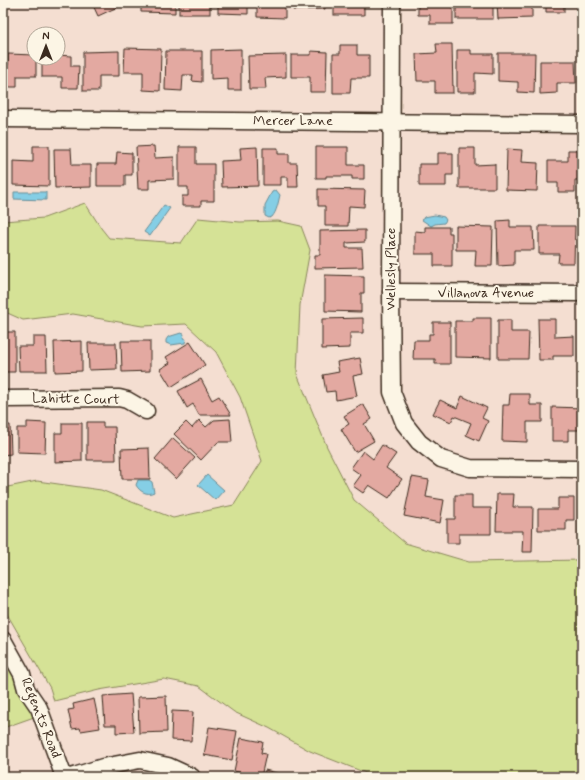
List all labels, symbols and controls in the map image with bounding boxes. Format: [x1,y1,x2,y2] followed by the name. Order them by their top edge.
[26,26,66,66] north arrow
[42,30,50,44] text: N
[253,112,333,130] street label: Mercer Lane
[382,228,400,310] street label: Wellesly Place
[438,284,534,302] street label: Villanova Avenue
[32,389,120,409] street label: Lahitte Court
[15,675,65,762] street label: Regents Road

